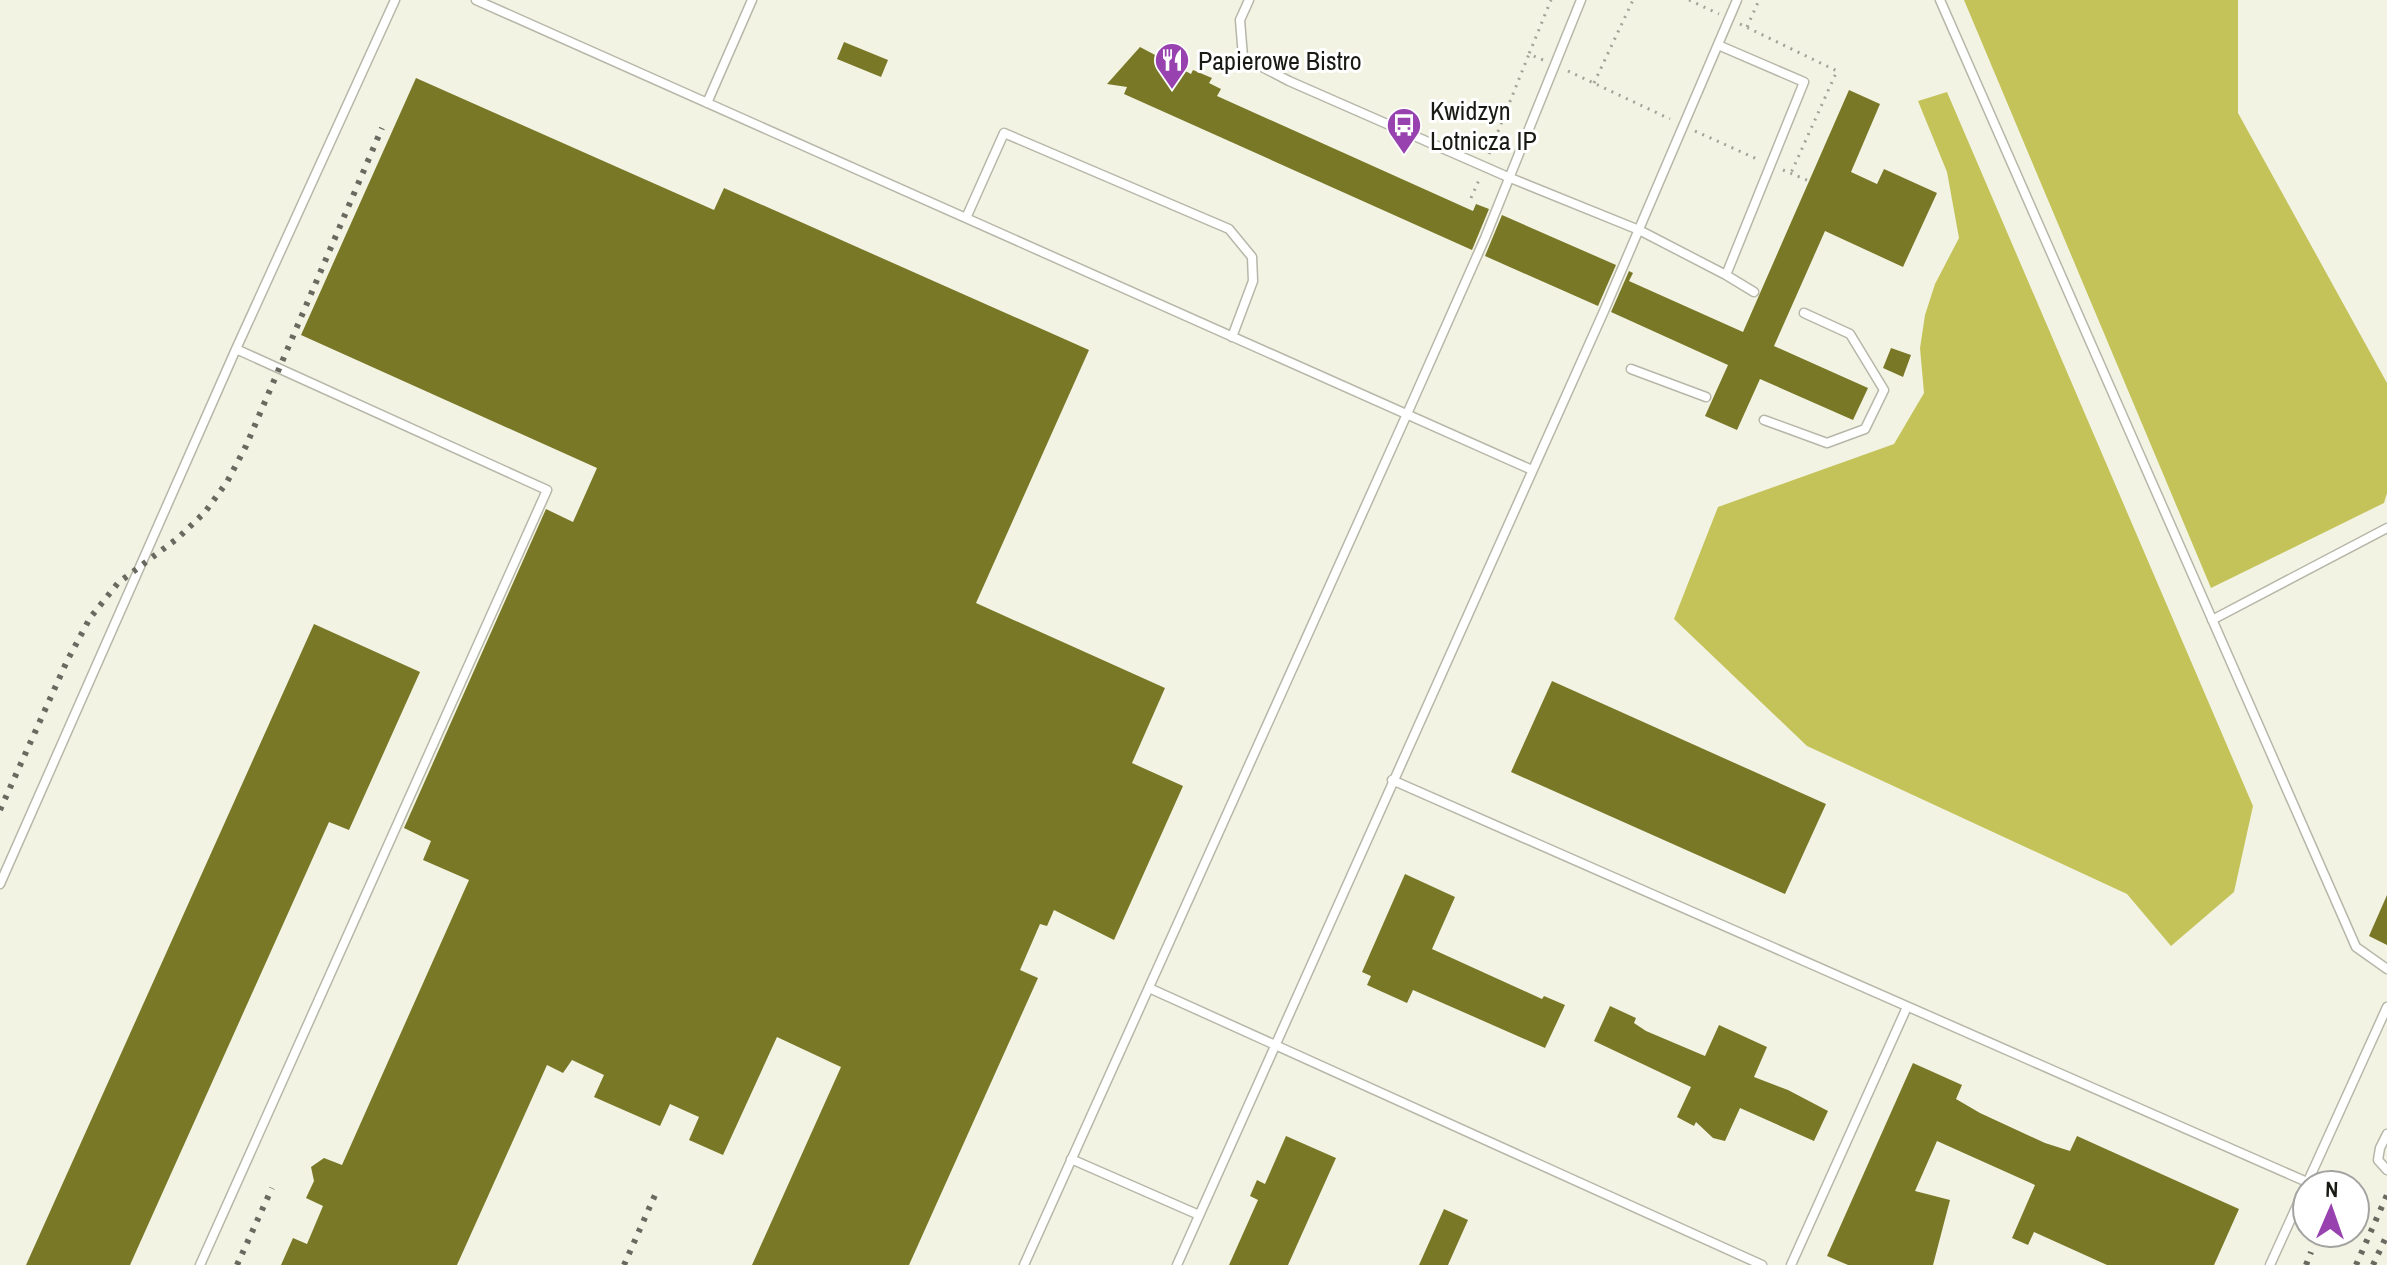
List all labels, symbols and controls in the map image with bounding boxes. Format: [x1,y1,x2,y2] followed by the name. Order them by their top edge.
[1153,41,1191,91] restaurant icon: Papierowe Bistro
[1198,43,1362,78] place label: Papierowe Bistro
[1430,93,1537,158] place label: Kwidzyn Lotnicza IP
[1385,106,1423,156] bus stop icon: Kwidzyn Lotnicza IP
[2291,1169,2371,1249] north arrow
[2325,1174,2339,1204] text: N

